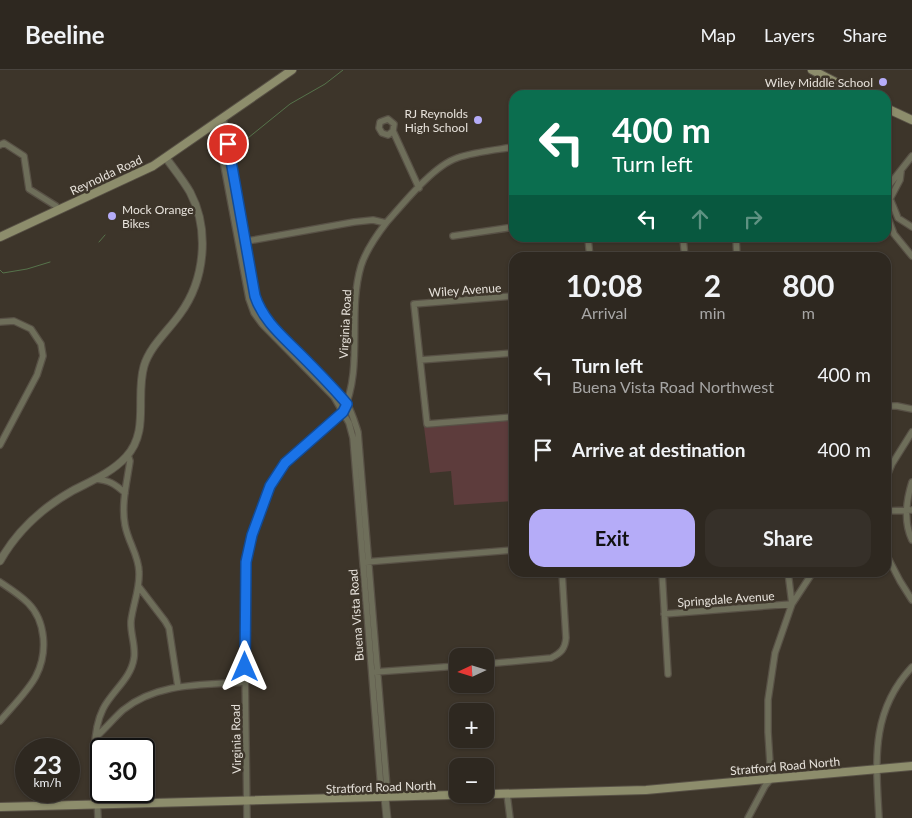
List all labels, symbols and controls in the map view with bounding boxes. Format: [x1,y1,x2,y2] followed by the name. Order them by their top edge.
[25,20,105,49] text: Beeline
[700,24,736,46] text: Map
[764,24,815,46] text: Layers
[843,24,887,46] text: Share
[765,75,873,90] place label: Wiley Middle School
[877,76,889,88] marker: Wiley Middle School
[405,106,468,135] place label: RJ Reynolds High School
[612,108,711,150] text: 400 m
[529,110,594,175] icon: left
[472,114,484,126] marker: RJ Reynolds High School
[207,123,249,165] pin
[214,130,242,158] icon: arrive
[612,150,693,177] text: Turn left
[67,152,145,198] street label: Reynolda Road
[122,202,194,231] place label: Mock Orange Bikes
[633,205,661,233] icon: left
[686,205,714,233] icon: ahead
[739,205,767,233] icon: right
[106,210,118,222] marker: Mock Orange Bikes
[566,267,643,303] text: 10:08
[704,267,721,303] text: 2
[782,267,834,303] text: 800
[428,280,502,300] street label: Wiley Avenue
[336,289,354,359] street label: Virginia Road
[581,303,627,322] text: Arrival
[700,303,726,322] text: min
[802,303,815,322] text: m
[572,354,643,377] text: Turn left
[529,361,557,389] icon: left
[817,363,871,386] text: 400 m
[572,377,774,396] text: Buena Vista Road Northwest
[529,436,557,464] icon: arrive
[572,438,745,461] text: Arrive at destination
[817,438,871,461] text: 400 m
[529,509,695,567] button: Exit
[705,509,871,567] button: Share
[345,569,367,661] street label: Buena Vista Road
[677,588,775,610] street label: Springdale Avenue
[218,640,270,692] position arrow
[449,648,494,692] north arrow
[449,648,494,803] map controls
[449,703,494,748] button: +
[228,704,244,774] street label: Virginia Road
[90,738,155,803] speed limit sign: 30
[33,749,62,779] text: 23
[729,754,841,778] street label: Stratford Road North
[449,758,494,803] button: −
[33,775,62,790] text: km/h
[326,778,436,796] street label: Stratford Road North

